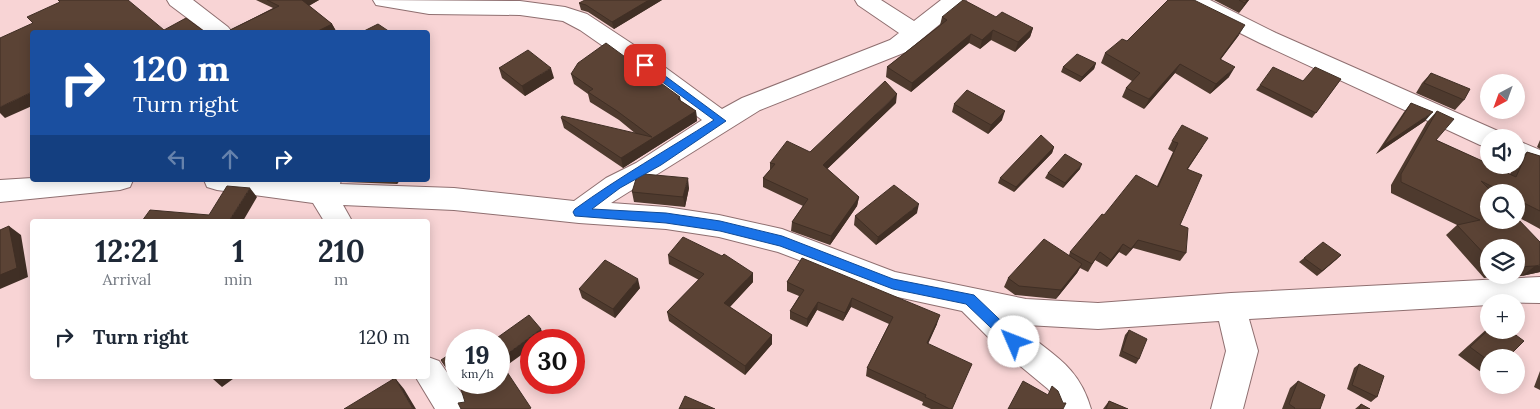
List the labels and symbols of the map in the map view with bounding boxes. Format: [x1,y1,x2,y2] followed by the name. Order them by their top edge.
[624,44,666,86] pin
[1480,74,1525,119] north arrow
[987,315,1039,367] position arrow
[520,329,585,394] speed limit sign: 30

